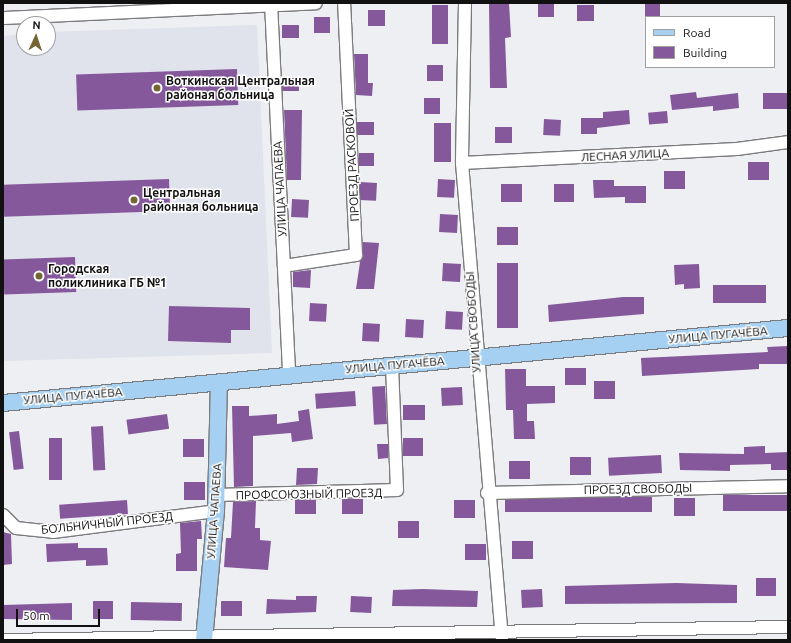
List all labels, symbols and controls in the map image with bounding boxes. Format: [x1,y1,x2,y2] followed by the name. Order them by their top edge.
[16,16,56,56] north arrow
[645,16,775,68] legend
[32,19,41,31] text: N
[683,26,711,39] text: Road
[683,46,727,59] text: Building
[166,74,315,102] place label: Воткинская Центральная районая больница
[151,82,163,94] marker: Воткинская Центральная районая больница
[342,108,362,222] street label: ПРОЕЗД РАСКОВОЙ
[270,141,290,237] street label: УЛИЦА ЧАПАЕВА
[581,145,669,165] street label: ЛЕСНАЯ УЛИЦА
[143,186,258,214] place label: Центральная районная больница
[128,194,140,206] marker: Центральная районная больница
[48,262,167,290] place label: Городская поликлиника ГБ №1
[33,270,45,282] marker: Городская поликлиника ГБ №1
[462,271,484,373] street label: УЛИЦА СВОБОДЫ
[668,323,768,347] street label: УЛИЦА ПУГАЧЁВА
[345,353,445,377] street label: УЛИЦА ПУГАЧЁВА
[23,384,123,408] street label: УЛИЦА ПУГАЧЁВА
[203,463,225,559] street label: УЛИЦА ЧАПАЕВА
[584,481,692,497] street label: ПРОЕЗД СВОБОДЫ
[236,486,382,502] street label: ПРОФСОЮЗНЫЙ ПРОЕЗД
[40,509,174,537] street label: БОЛЬНИЧНЫЙ ПРОЕЗД
[18,601,102,627] scale bar
[23,609,50,622] text: 50 m

